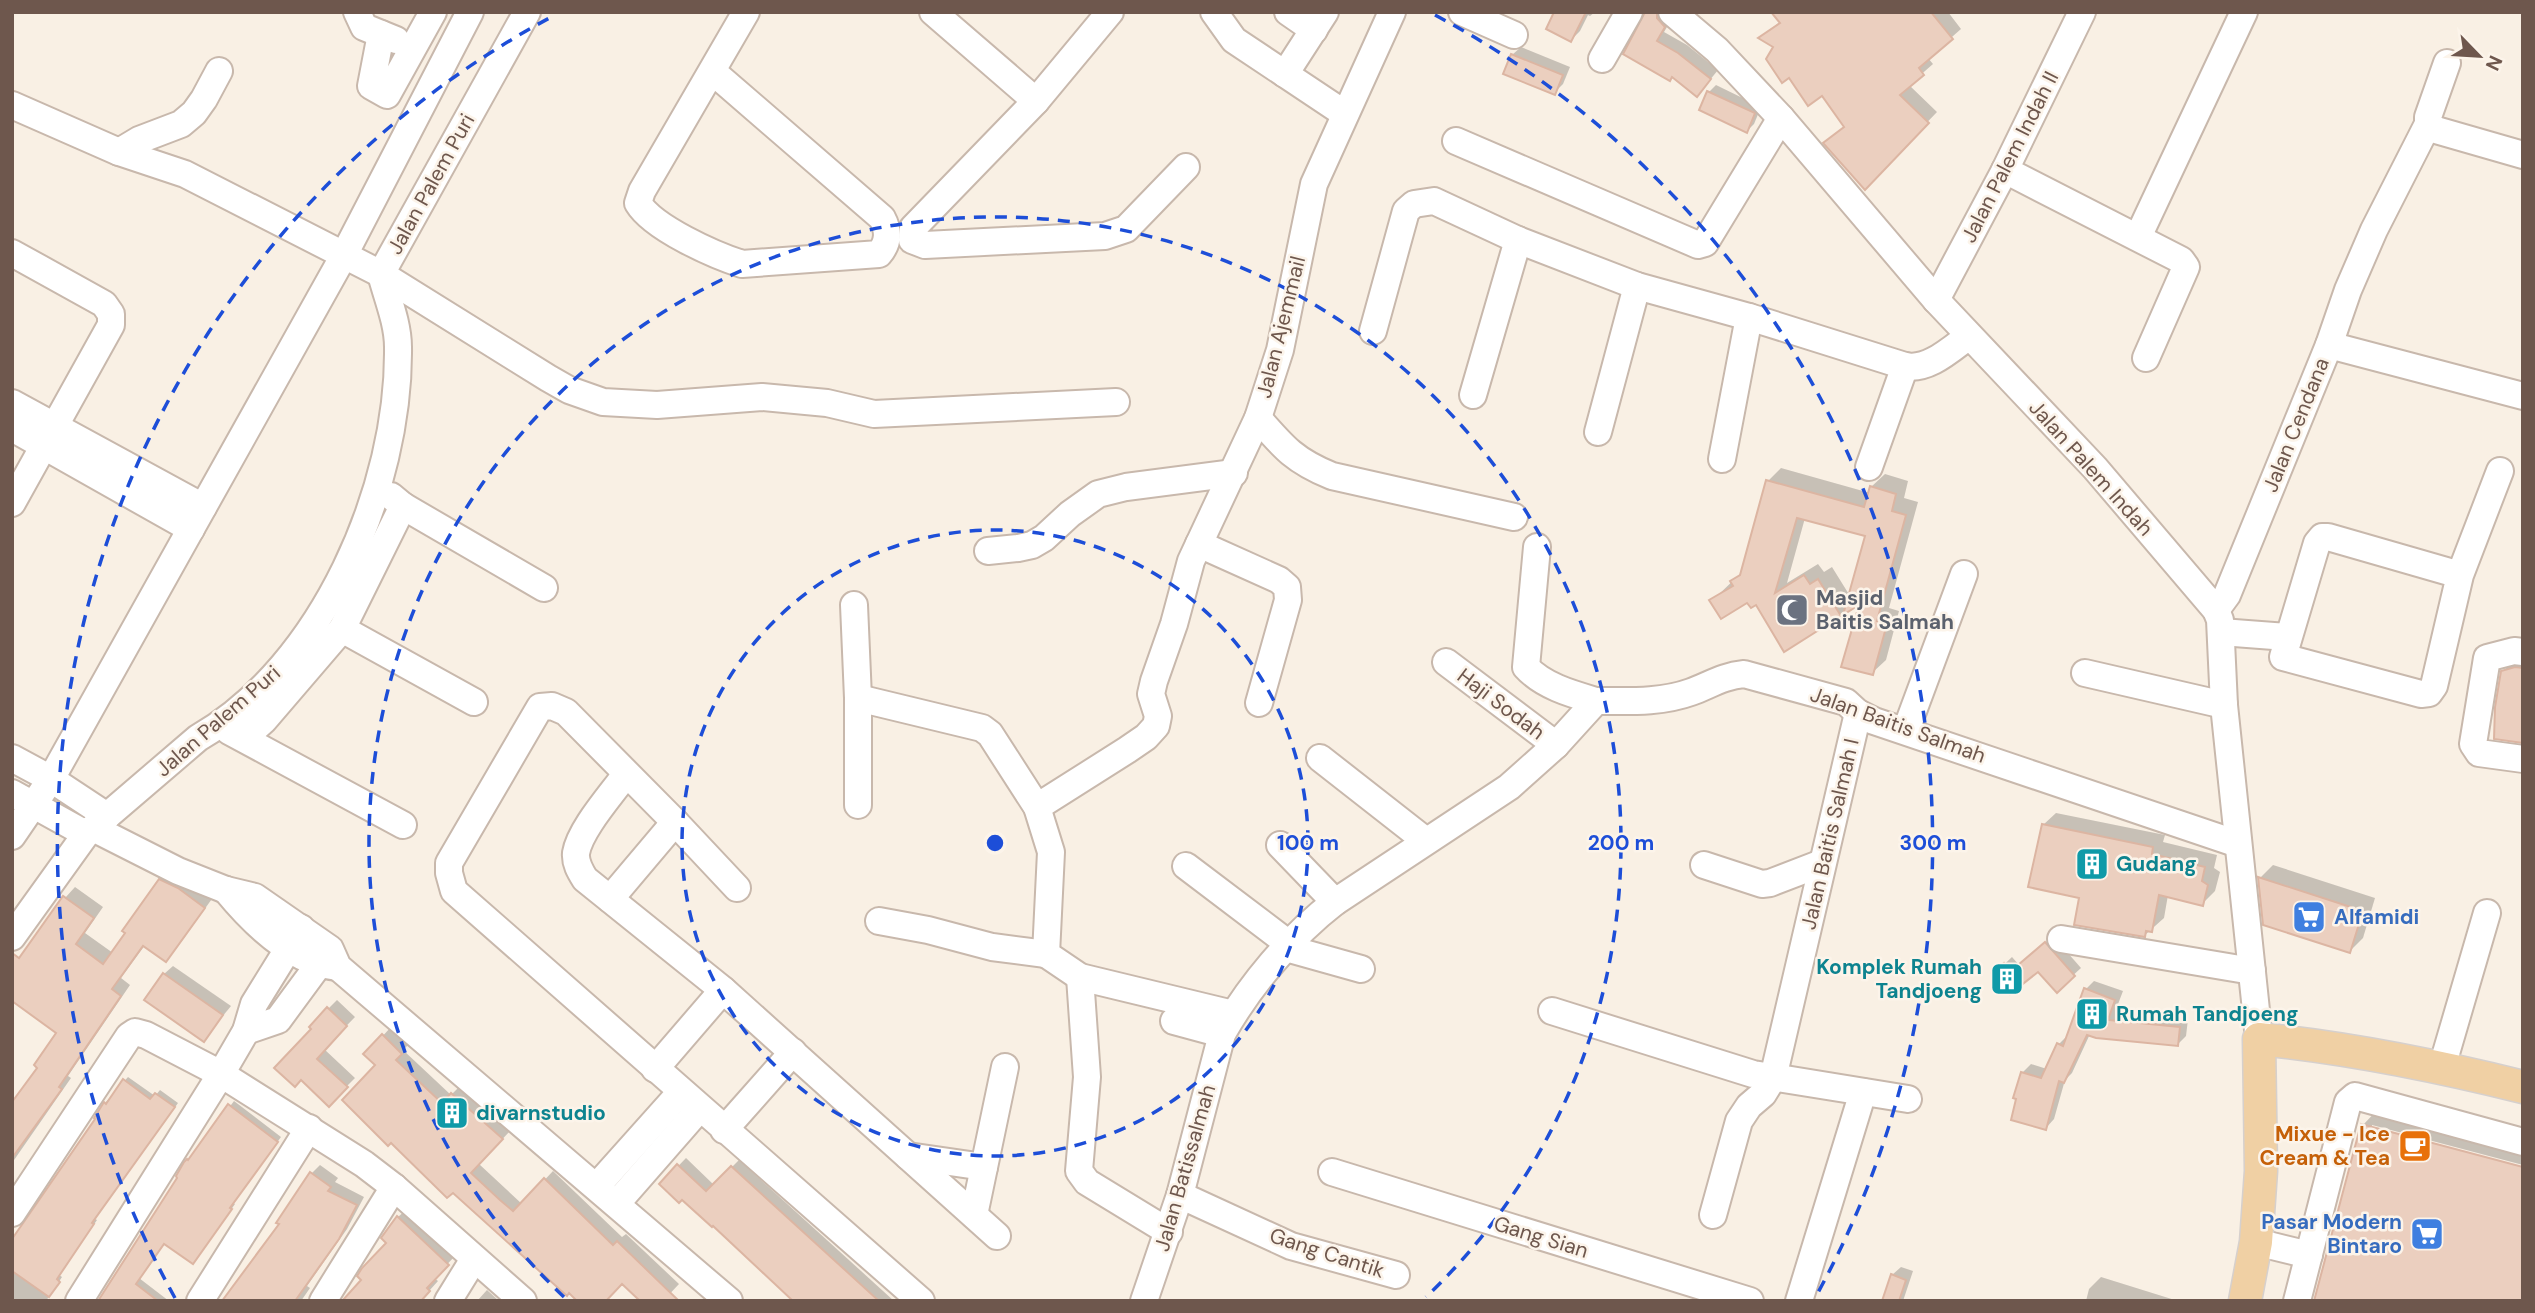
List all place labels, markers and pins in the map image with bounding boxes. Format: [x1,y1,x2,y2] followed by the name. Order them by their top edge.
[1816,584,1954,636] place label: Masjid Baitis Salmah
[1773,591,1811,629] mosque icon: Masjid Baitis Salmah
[983,831,1007,855] centre of rings
[2073,845,2111,883] building icon: Gudang
[2116,850,2197,878] place label: Gudang
[2290,898,2328,936] supermarket icon: Alfamidi
[2334,903,2419,931] place label: Alfamidi
[1816,953,1982,1005] place label: Komplek Rumah Tandjoeng
[1988,960,2026,998] building icon: Komplek Rumah Tandjoeng
[2073,995,2111,1033] building icon: Rumah Tandjoeng
[2116,1000,2299,1028] place label: Rumah Tandjoeng
[433,1094,471,1132] building icon: divarnstudio
[476,1099,606,1127] place label: divarnstudio
[2260,1120,2390,1172] place label: Mixue - Ice Cream & Tea
[2396,1127,2434,1165] cafe icon: Mixue - Ice Cream & Tea
[2261,1208,2402,1260] place label: Pasar Modern Bintaro
[2408,1215,2446,1253] supermarket icon: Pasar Modern Bintaro

